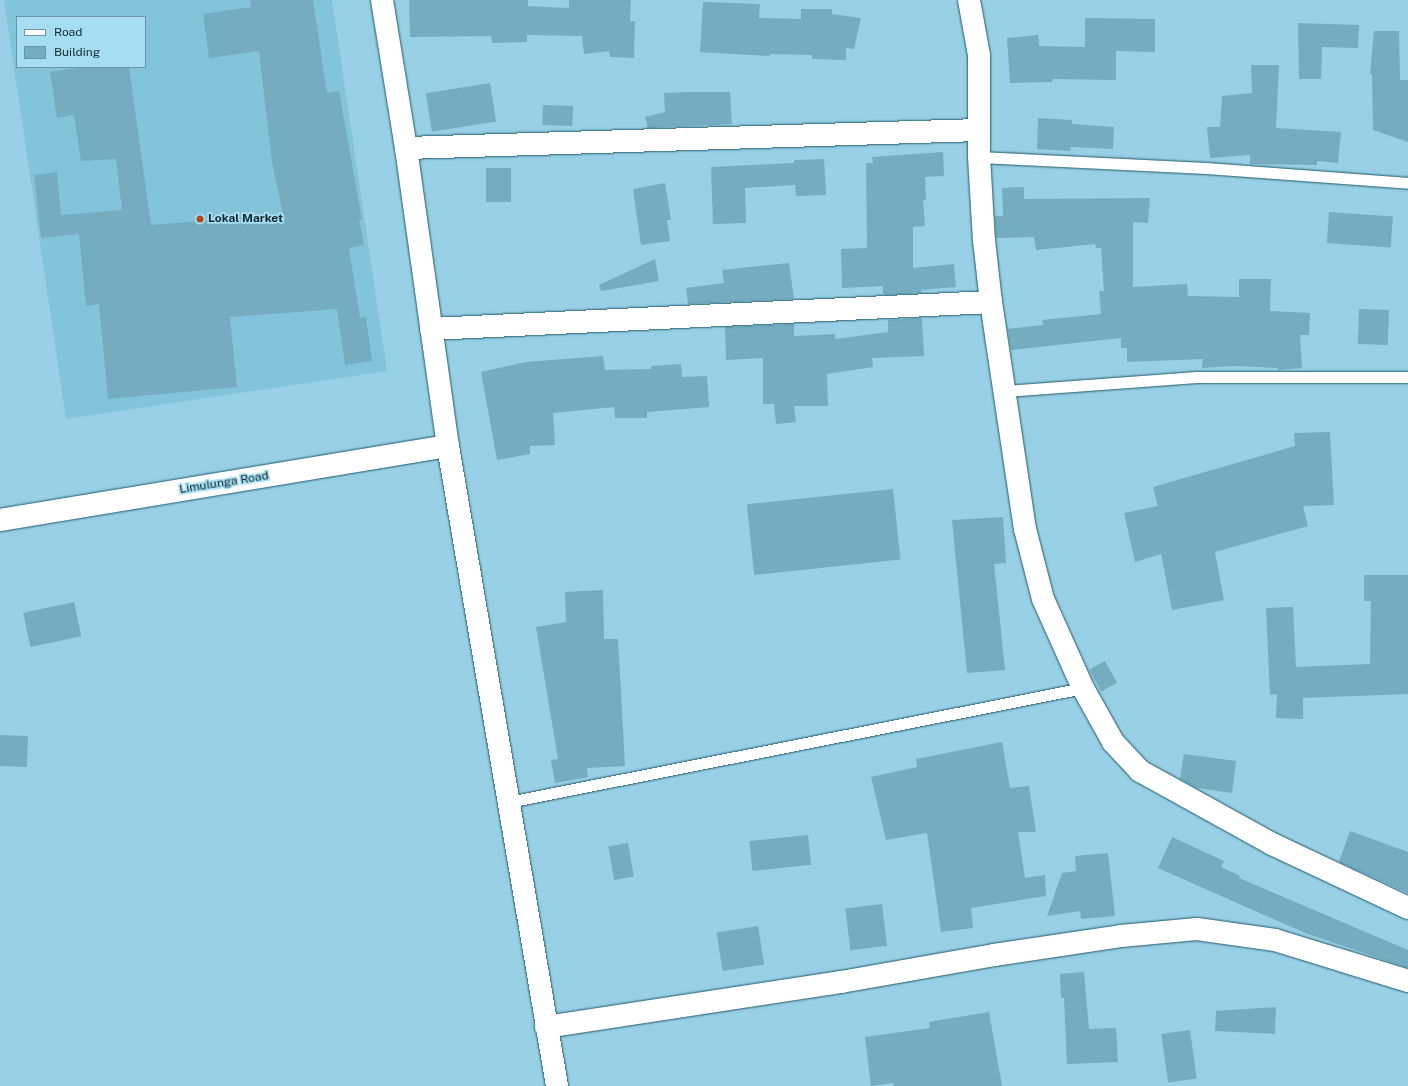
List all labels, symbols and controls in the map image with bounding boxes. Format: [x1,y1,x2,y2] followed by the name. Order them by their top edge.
[16,16,146,68] legend
[54,25,82,39] text: Road
[54,45,100,59] text: Building
[208,212,283,226] place label: Lokal Market
[195,214,205,224] marker: Lokal Market
[178,469,270,497] street label: Limulunga Road

